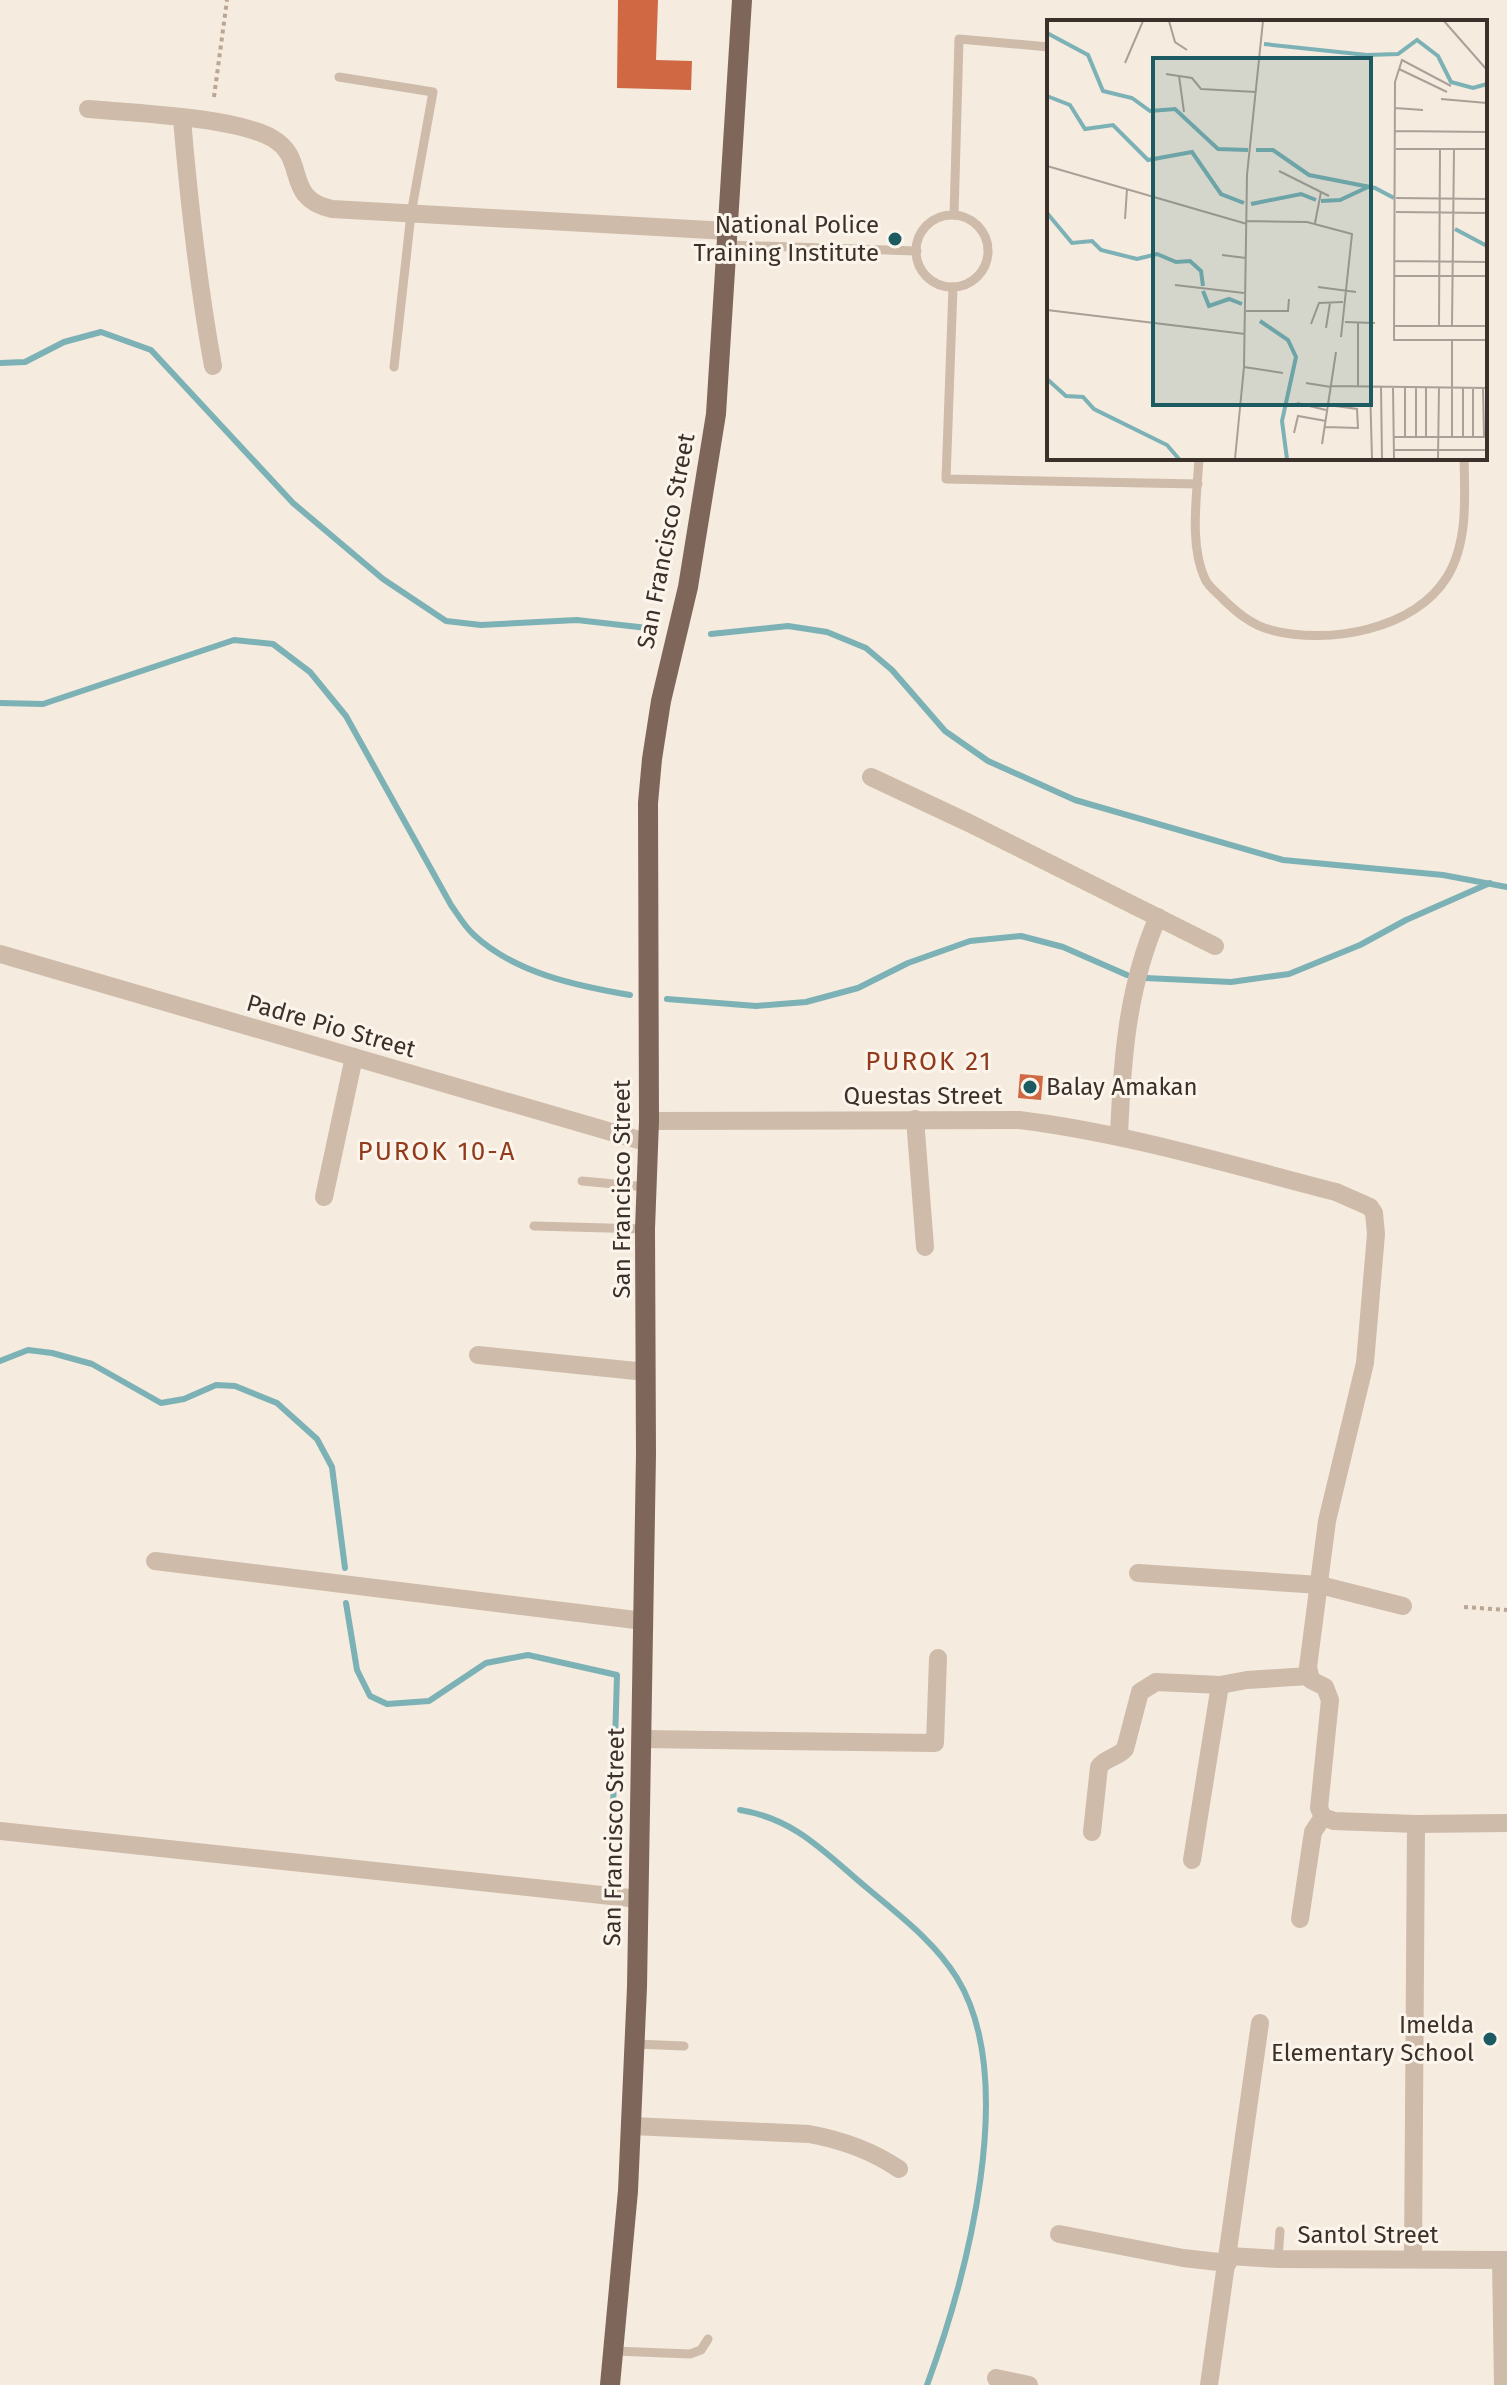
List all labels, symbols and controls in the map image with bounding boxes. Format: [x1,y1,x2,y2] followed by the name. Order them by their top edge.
[1047,20,1487,460] inset map
[694,211,879,267] place label: National Police Training Institute
[886,230,904,248] marker: National Police Training Institute
[631,431,701,651] street label: San Francisco Street
[243,989,419,1064] street label: Padre Pio Street
[865,1046,993,1077] district label: PUROK 21
[1046,1073,1198,1101] place label: Balay Amakan
[1021,1078,1039,1096] marker: Balay Amakan
[608,1079,636,1298] street label: San Francisco Street
[844,1082,1003,1110] street label: Questas Street
[358,1136,516,1167] district label: PUROK 10-A
[598,1727,630,1947] street label: San Francisco Street
[1271,2011,1474,2067] place label: Imelda Elementary School
[1481,2030,1499,2048] marker: Imelda Elementary School
[1297,2221,1439,2249] street label: Santol Street

